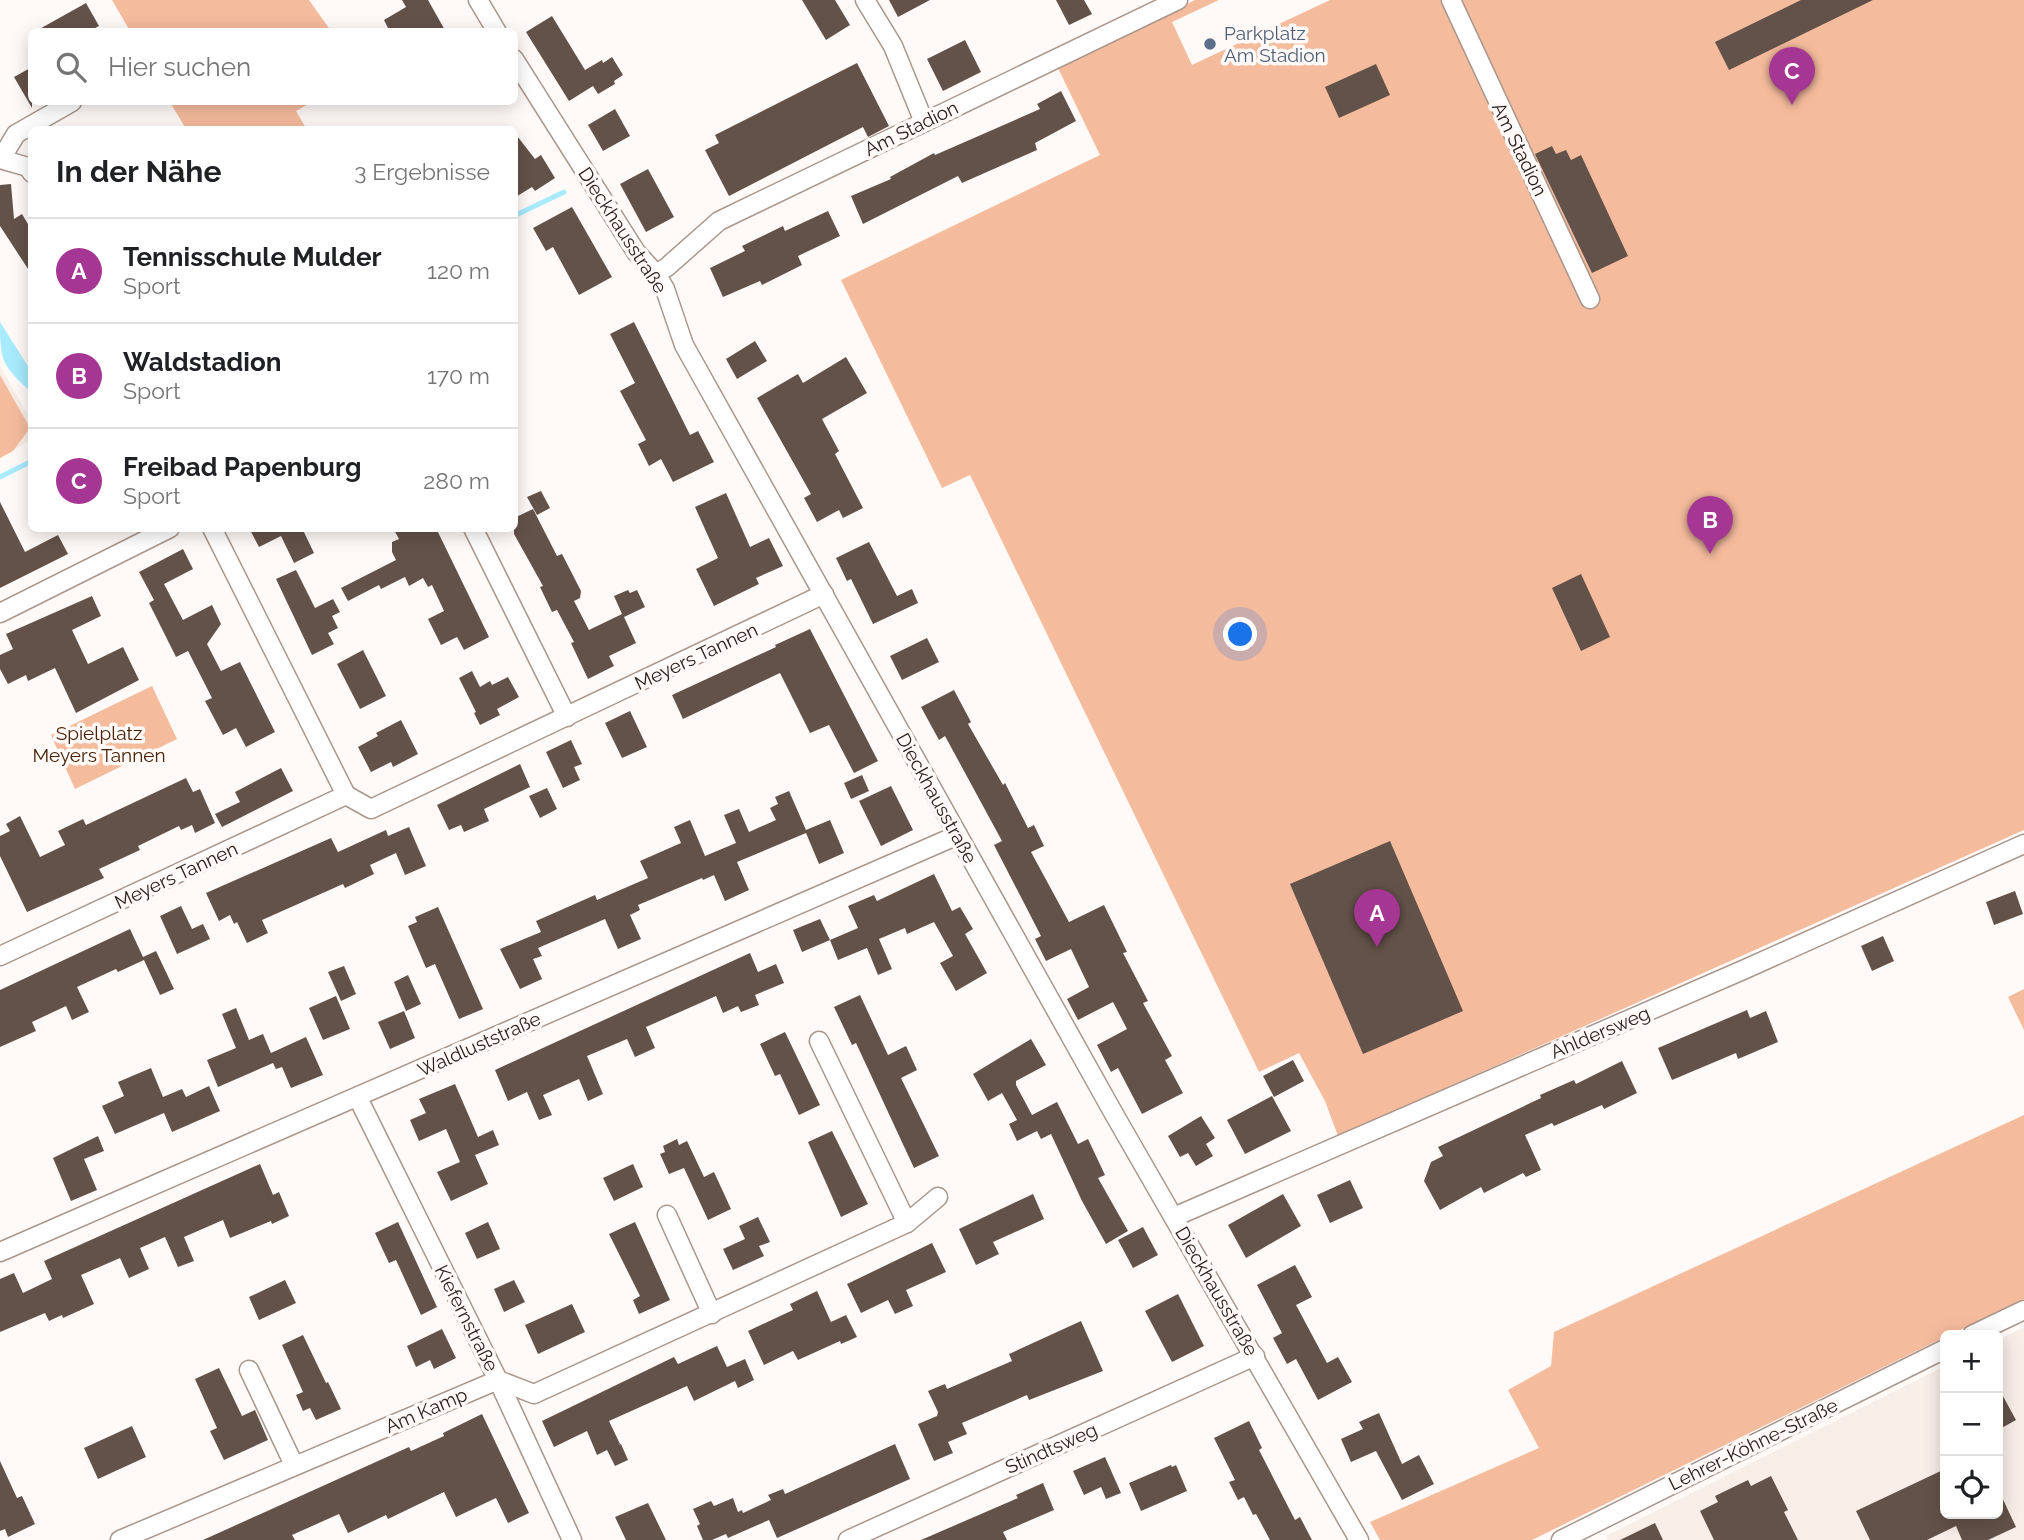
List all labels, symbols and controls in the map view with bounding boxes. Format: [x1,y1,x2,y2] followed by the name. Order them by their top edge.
[1224,22,1326,66] place label: Parkplatz Am Stadion
[28,28,518,105] search box
[1202,36,1218,52] marker: Parkplatz Am Stadion
[1769,47,1815,105] pin: C
[52,48,90,86] icon: search
[108,52,251,82] text: Hier suchen
[861,96,961,160] street label: Am Stadion
[1488,99,1552,199] street label: Am Stadion
[56,154,221,189] text: In der Nähe
[354,158,490,185] text: 3 Ergebnisse
[574,163,672,297] street label: Dieckhausstraße
[123,242,382,272] text: Tennisschule Mulder
[71,257,87,284] text: A
[427,257,490,284] text: 120 m
[123,272,181,299] text: Sport
[123,347,281,377] text: Waldstadion
[71,362,87,389] text: B
[427,362,490,389] text: 170 m
[123,377,181,404] text: Sport
[123,452,361,482] text: Freibad Papenburg
[71,467,87,494] text: C
[423,467,490,494] text: 280 m
[123,482,181,509] text: Sport
[1687,496,1733,554] pin: B
[1223,617,1257,651] your location
[631,618,761,694] street label: Meyers Tannen
[33,722,165,766] park label: Spielplatz Meyers Tannen
[892,729,982,867] street label: Dieckhausstraße
[111,837,241,913] street label: Meyers Tannen
[1354,889,1400,947] pin: A
[1547,1001,1653,1063] street label: Ahldersweg
[414,1007,544,1081] street label: Waldluststraße
[1171,1223,1263,1359] street label: Dieckhausstraße
[431,1261,503,1375] street label: Kiefernstraße
[1940,1330,2003,1519] map controls
[1940,1330,2003,1393] button: +
[382,1383,470,1437] street label: Am Kamp
[1940,1393,2003,1456] button: −
[1665,1394,1841,1494] street label: Lehrer-Köhne-Straße
[1002,1418,1100,1478] street label: Stindtsweg
[1940,1456,2003,1519] button: locate

